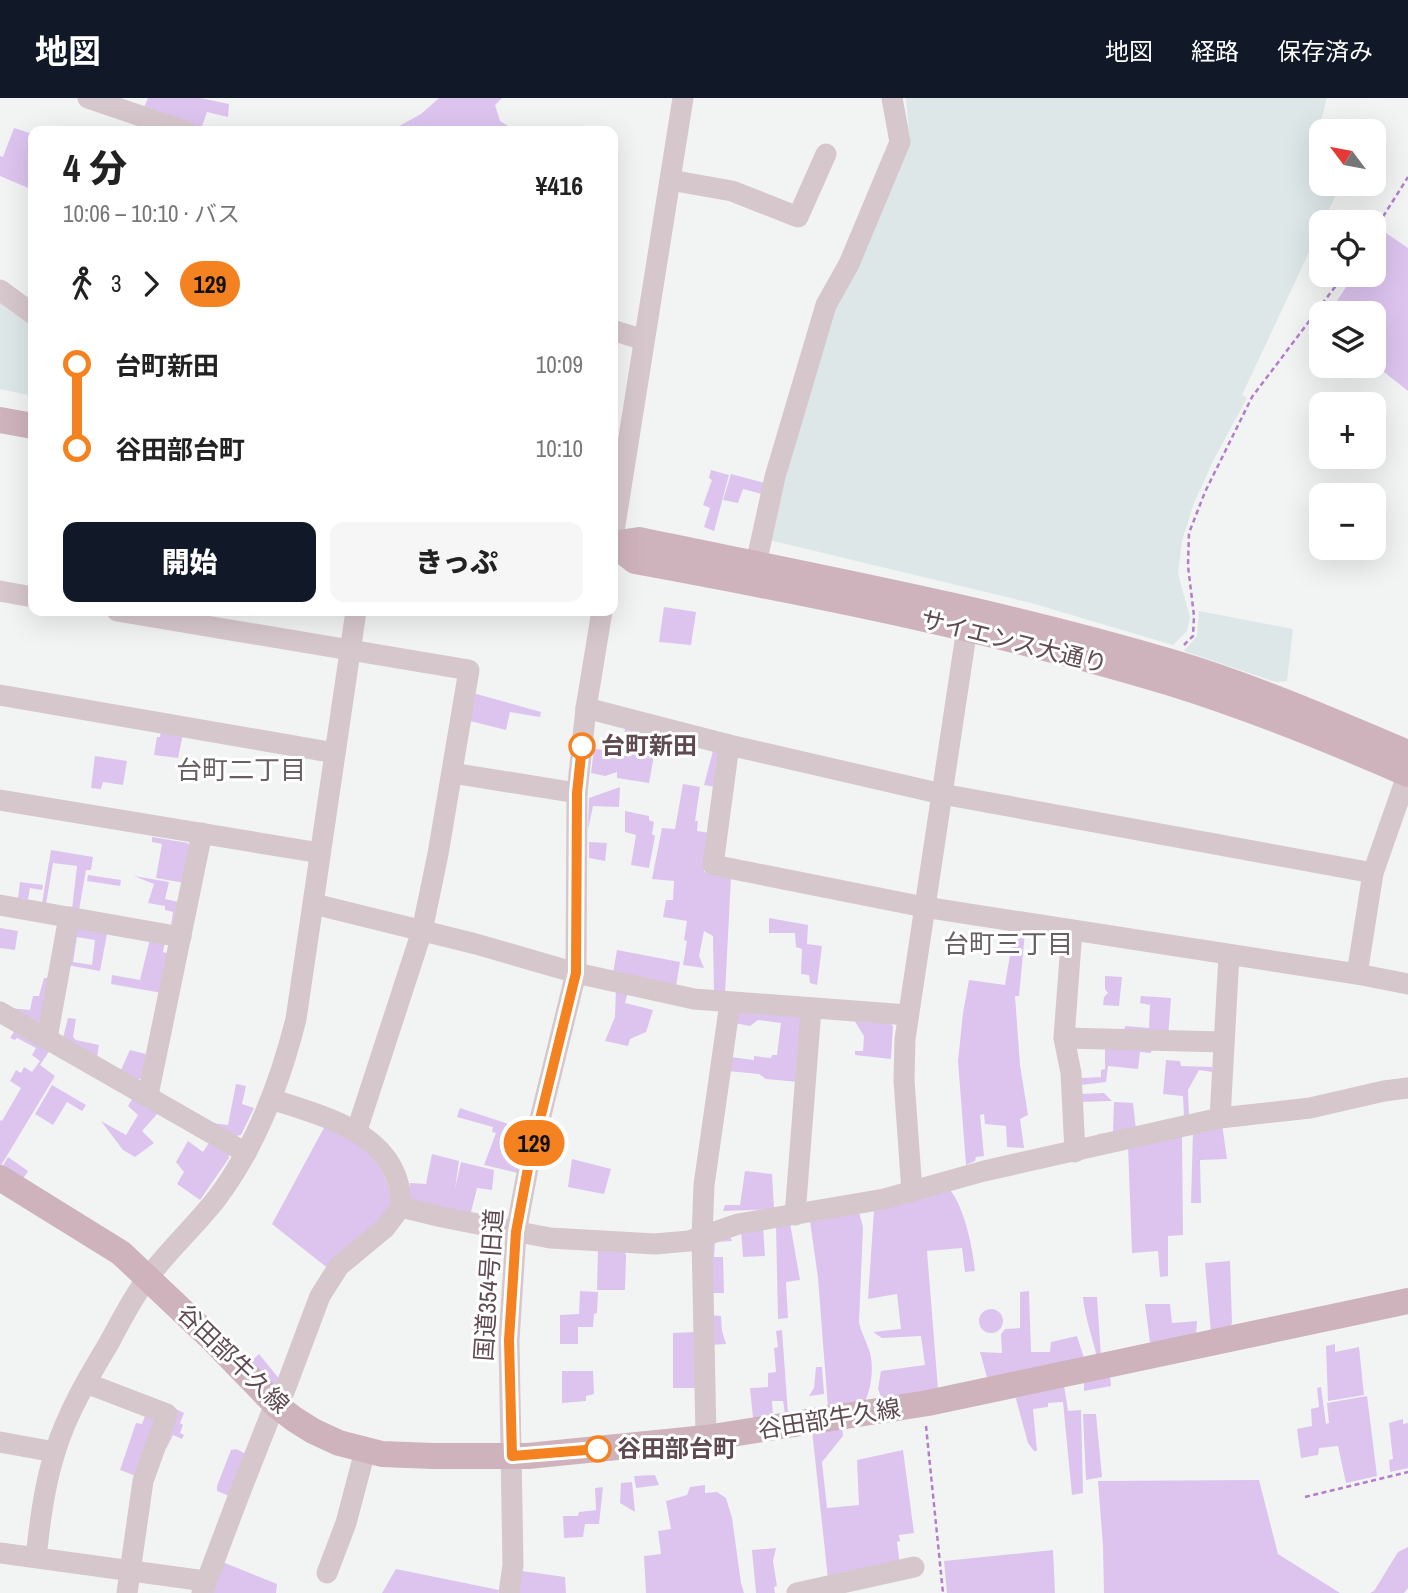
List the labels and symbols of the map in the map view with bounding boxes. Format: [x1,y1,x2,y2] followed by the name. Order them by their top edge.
[1309,119,1386,196] north arrow
[918,602,1111,680] street label: サイエンス大通り
[601,729,697,761] place label: 台町新田
[569,733,595,759] marker: 台町新田
[176,752,306,787] district label: 台町二丁目
[943,926,1073,961] district label: 台町三丁目
[494,1120,574,1166] line badge: 129
[467,1208,509,1362] street label: 国道354号旧道
[171,1297,297,1420] street label: 谷田部牛久線
[755,1391,902,1445] street label: 谷田部牛久線
[617,1432,737,1464] place label: 谷田部台町
[585,1436,611,1462] marker: 谷田部台町

